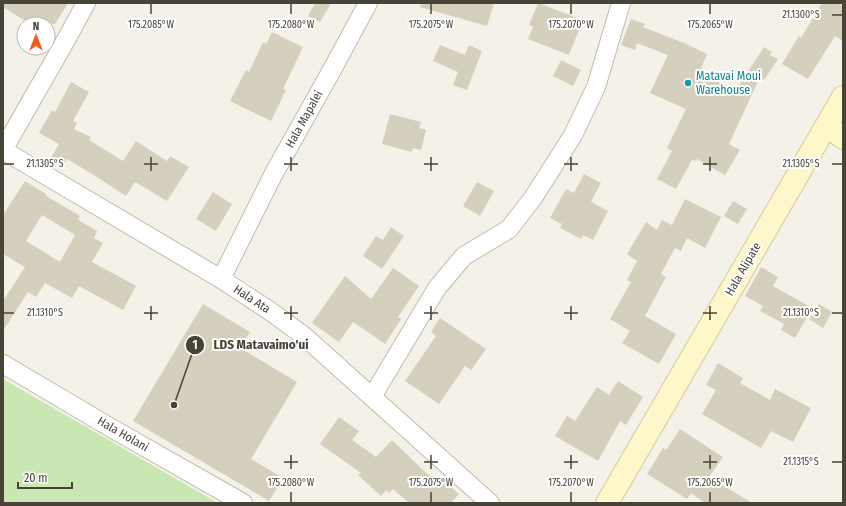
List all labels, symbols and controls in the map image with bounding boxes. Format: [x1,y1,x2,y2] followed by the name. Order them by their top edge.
[782,9,820,21] text: 21.1300°S
[16,16,56,56] north arrow
[128,19,174,31] text: 175.2085°W
[268,19,315,31] text: 175.2080°W
[409,19,454,31] text: 175.2075°W
[548,19,594,31] text: 175.2070°W
[687,19,733,31] text: 175.2065°W
[33,20,39,33] text: N
[696,69,761,97] place label: Matavai Moui Warehouse
[683,78,693,88] marker: Matavai Moui Warehouse
[283,88,325,150] street label: Hala Mapalei
[27,158,64,170] text: 21.1305°S
[783,158,820,170] text: 21.1305°S
[722,240,764,298] street label: Hala Alipate
[231,282,273,316] street label: Hala Ata
[27,307,63,319] text: 21.1310°S
[783,307,819,319] text: 21.1310°S
[185,332,316,357] callout: LDS Matavaimo'ui
[213,337,309,352] text: LDS Matavaimo'ui
[192,338,198,352] text: 1
[95,414,151,454] street label: Hala Holani
[783,456,819,468] text: 21.1315°S
[18,464,72,490] scale bar
[24,471,48,485] text: 20 m
[268,477,315,489] text: 175.2080°W
[409,477,454,489] text: 175.2075°W
[548,477,594,489] text: 175.2070°W
[687,477,733,489] text: 175.2065°W

